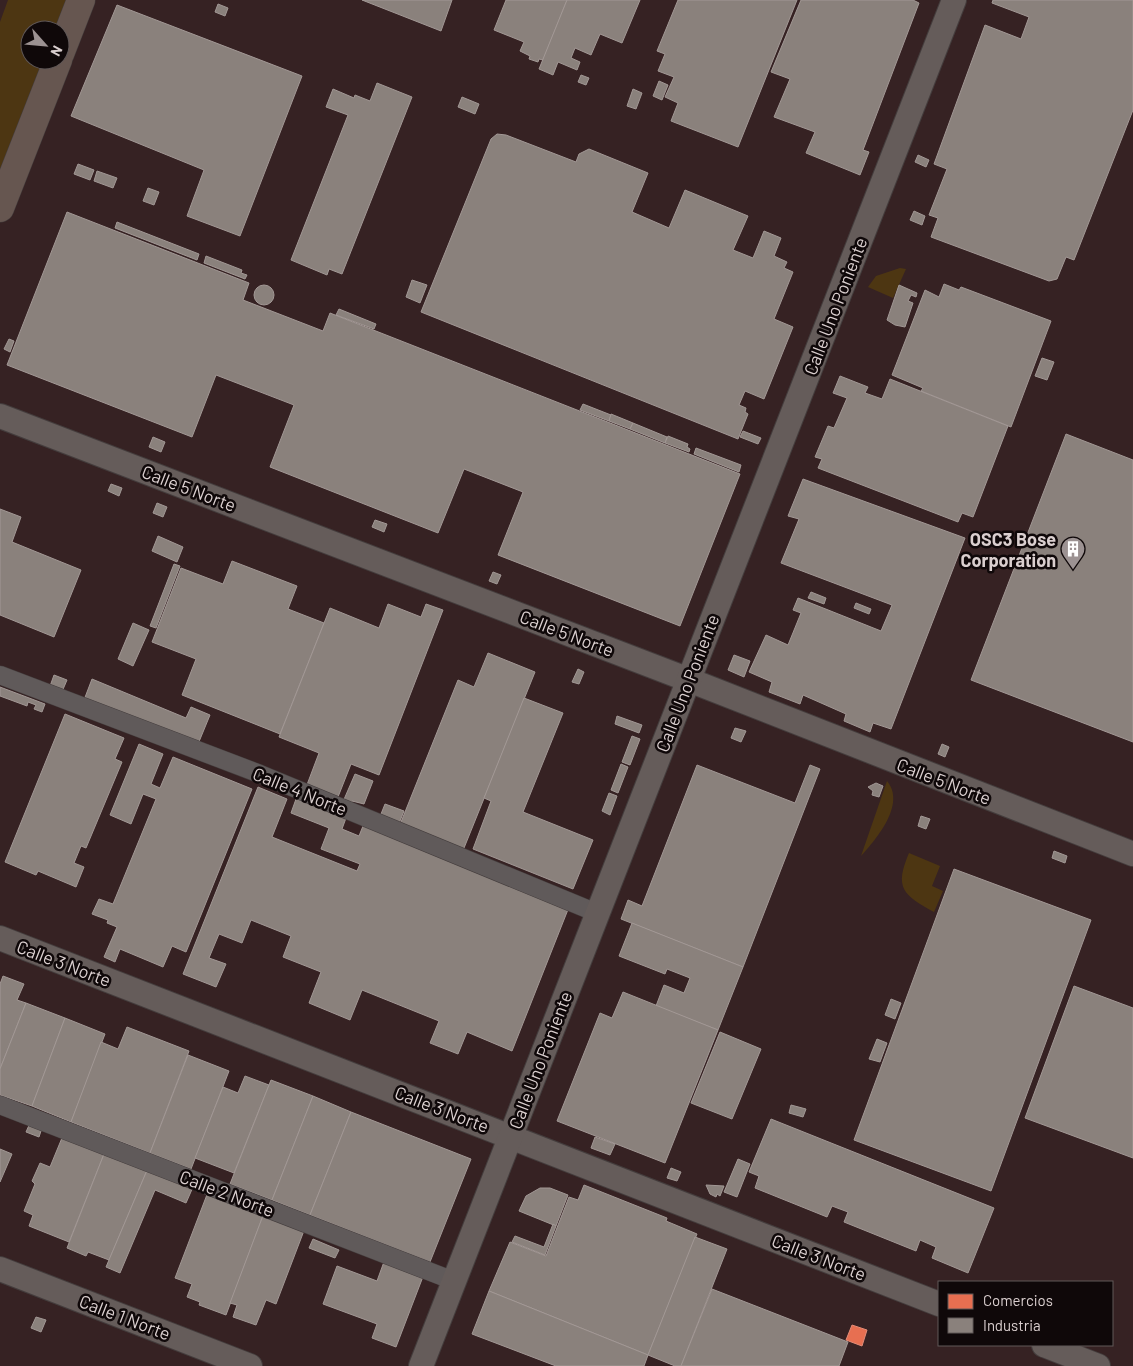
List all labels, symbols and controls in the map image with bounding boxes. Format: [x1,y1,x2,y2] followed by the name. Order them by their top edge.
[20,20,70,70] north arrow
[47,43,67,59] text: N
[799,234,871,378] street label: Calle Uno Poniente
[139,460,239,516] street label: Calle 5 Norte
[961,528,1056,571] place label: OSC3 Bose Corporation
[1060,536,1086,570] building icon: OSC3 Bose Corporation
[517,605,617,661] street label: Calle 5 Norte
[651,611,723,755] street label: Calle Uno Poniente
[894,753,994,809] street label: Calle 5 Norte
[250,762,350,820] street label: Calle 4 Norte
[14,935,114,991] street label: Calle 3 Norte
[504,988,576,1132] street label: Calle Uno Poniente
[392,1081,492,1137] street label: Calle 3 Norte
[177,1165,277,1221] street label: Calle 2 Norte
[769,1229,869,1285] street label: Calle 3 Norte
[938,1281,1113,1346] legend
[76,1290,174,1344] street label: Calle 1 Norte
[983,1291,1053,1309] text: Comercios
[983,1316,1041,1334] text: Industria

